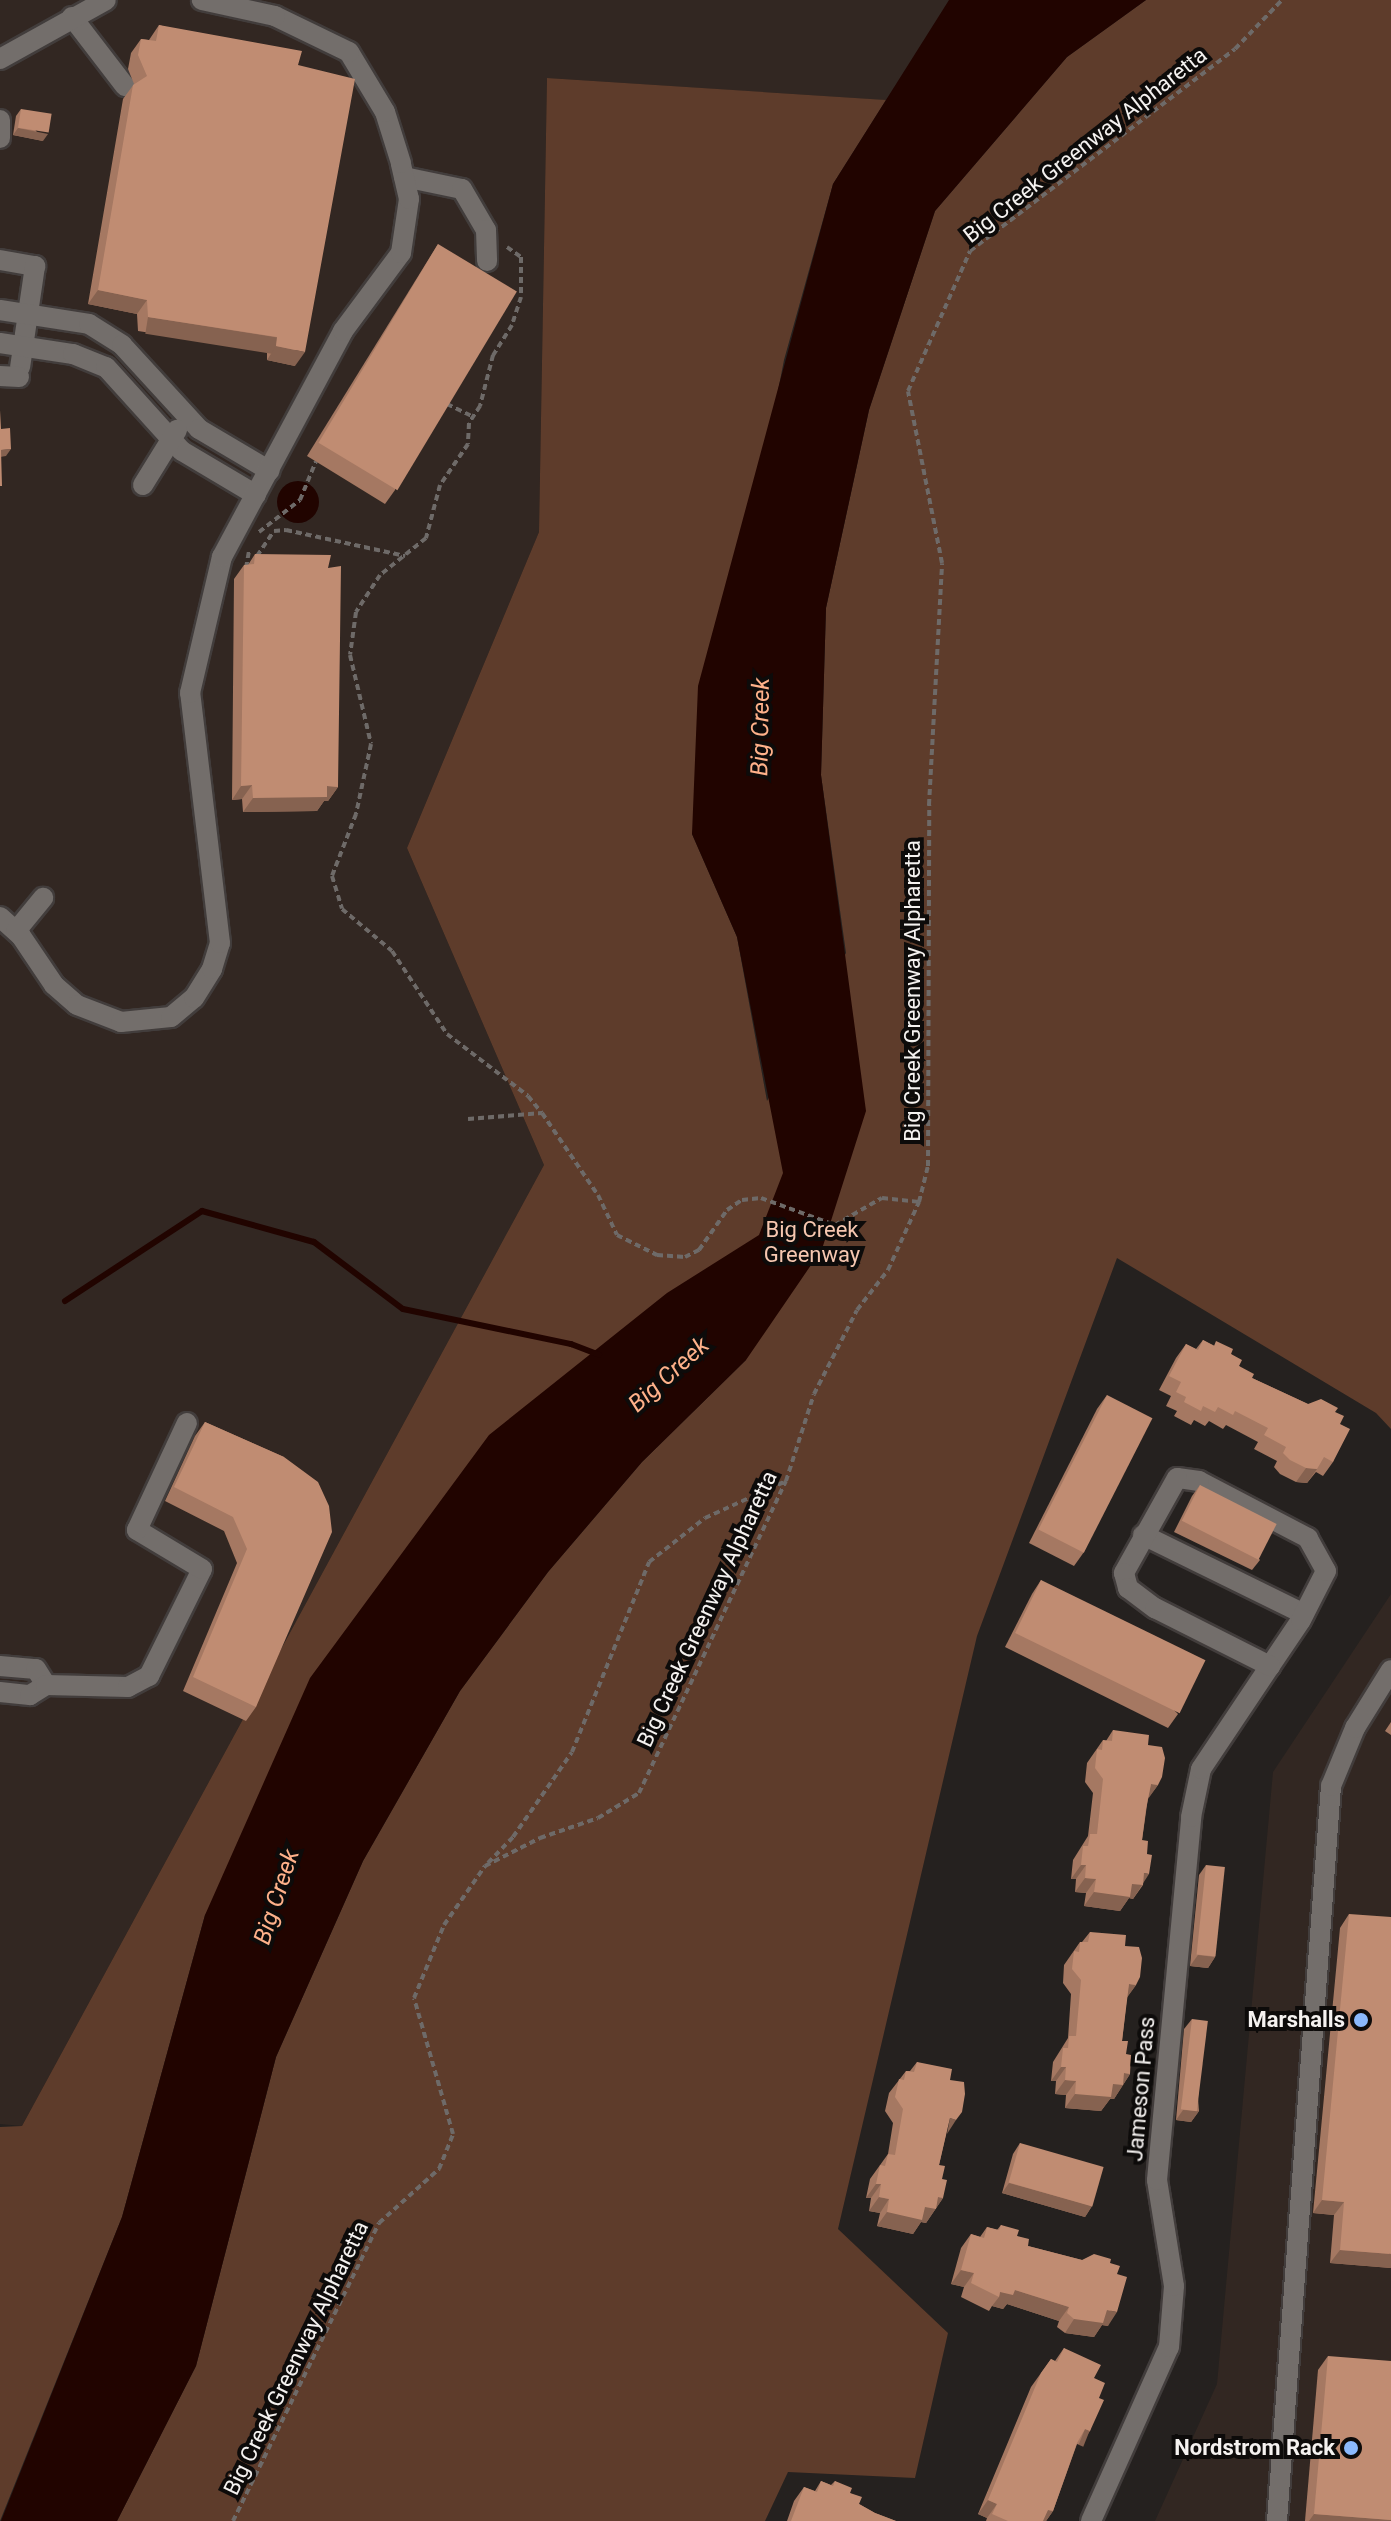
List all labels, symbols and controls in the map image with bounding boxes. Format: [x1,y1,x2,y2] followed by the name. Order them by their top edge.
[958,42,1212,248] street label: Big Creek Greenway Alpharetta
[746,678,776,776] water label: Big Creek
[900,840,926,1142] street label: Big Creek Greenway Alpharetta
[764,1216,860,1268] park label: Big Creek Greenway
[623,1331,715,1419] water label: Big Creek
[631,1467,783,1751] street label: Big Creek Greenway Alpharetta
[248,1846,306,1948] water label: Big Creek
[1248,2007,1345,2033] place label: Marshalls
[1352,2011,1370,2029] marker: Marshalls
[1122,2016,1160,2162] street label: Jameson Pass
[218,2217,374,2499] street label: Big Creek Greenway Alpharetta
[1174,2435,1335,2461] place label: Nordstrom Rack
[1342,2439,1360,2457] marker: Nordstrom Rack

